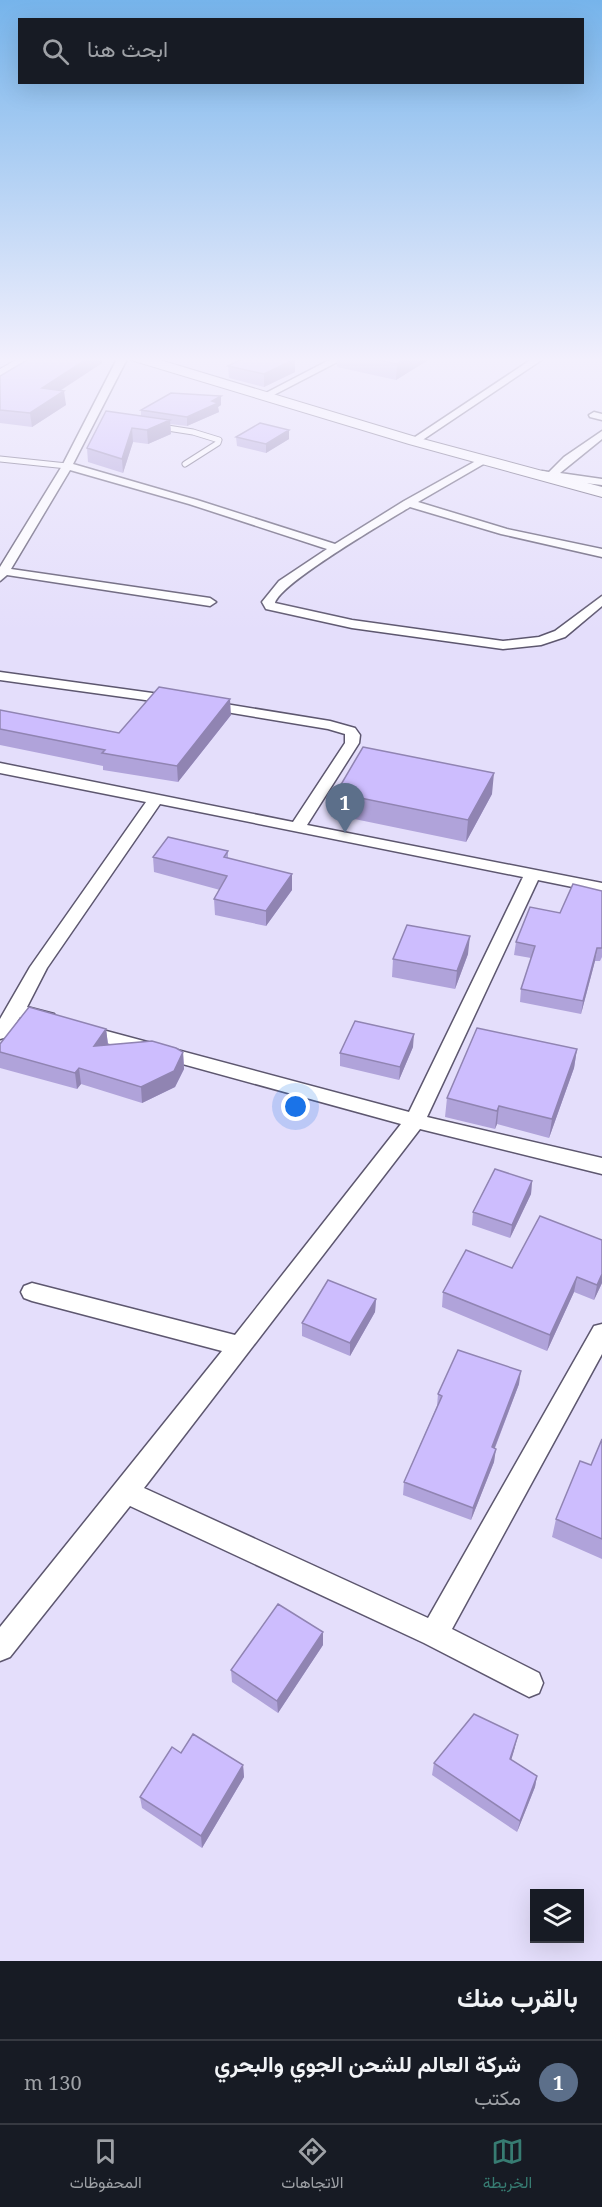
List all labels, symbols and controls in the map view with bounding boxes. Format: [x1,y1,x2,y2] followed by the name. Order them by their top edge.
[18,18,584,84] search box
[87,33,168,63] text: ابحث هنا
[39,35,72,68] icon: search
[326,784,364,833] pin: 1
[281,1092,310,1121] your location
[530,1889,584,1943] map controls
[530,1889,584,1943] button: layers
[457,1979,578,2015] text: بالقرب منك
[214,2048,521,2078] text: شركة العالم للشحن الجوي والبحري
[24,2069,82,2096] text: 130 m
[553,2069,564,2096] text: 1
[474,2084,521,2111] text: مكتب
[70,2135,142,2197] tab: المحفوظات
[281,2135,343,2197] tab: الاتجاهات
[483,2135,532,2197] tab: الخريطة

